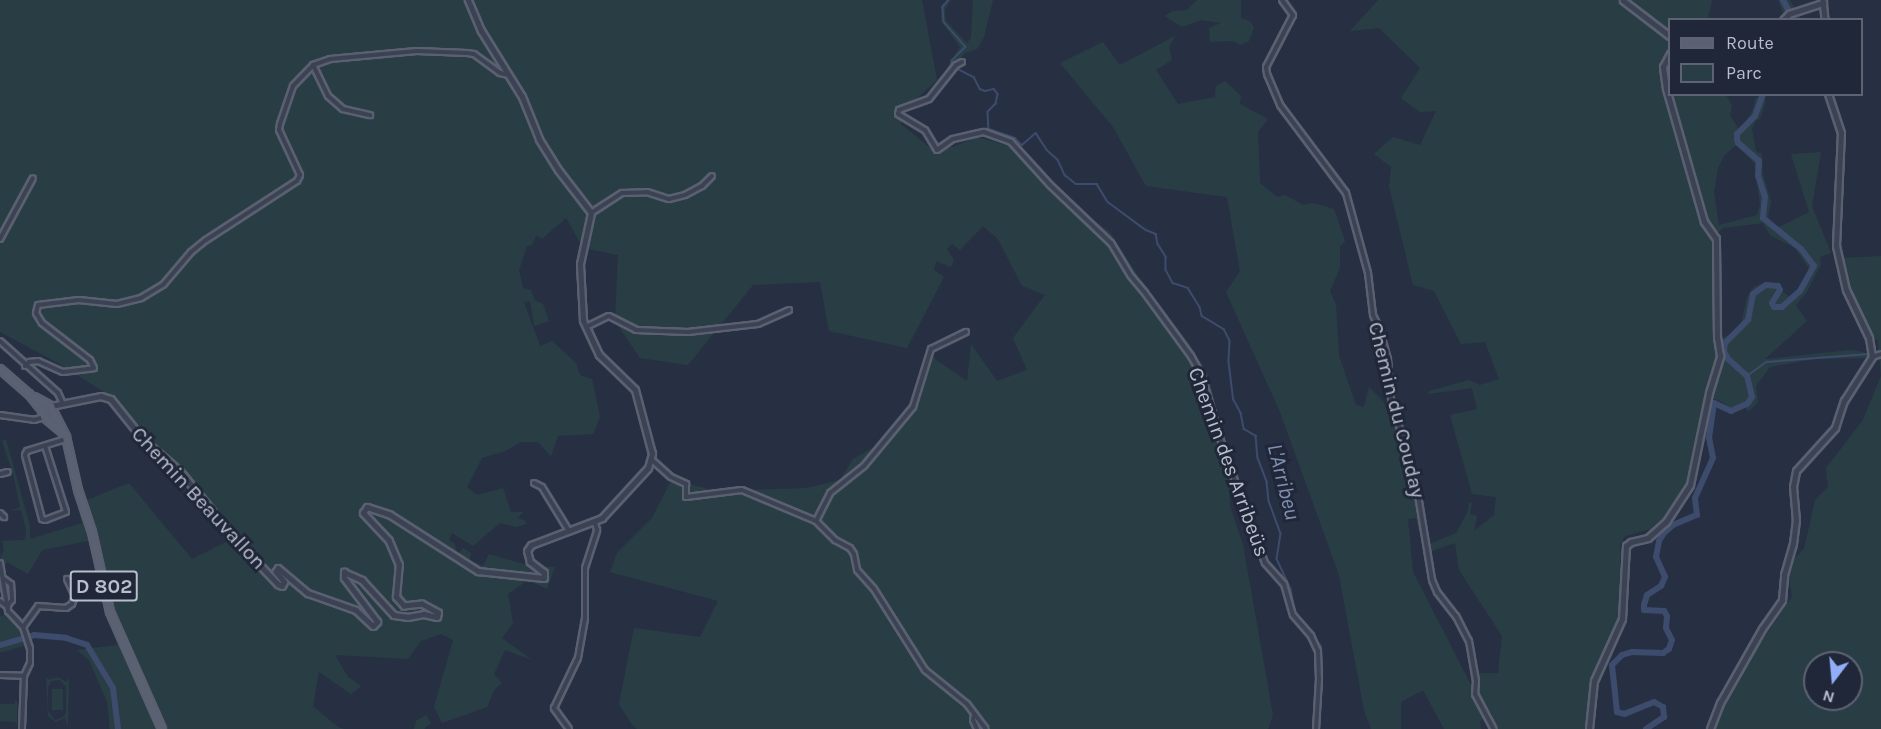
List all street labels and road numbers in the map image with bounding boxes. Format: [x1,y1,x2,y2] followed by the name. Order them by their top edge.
[1363,319,1431,501] street label: Chemin du Couday
[1183,364,1275,560] street label: Chemin des Arribeüs
[126,421,272,575] street label: Chemin Beauvallon
[70,569,138,603] road number: D 802

